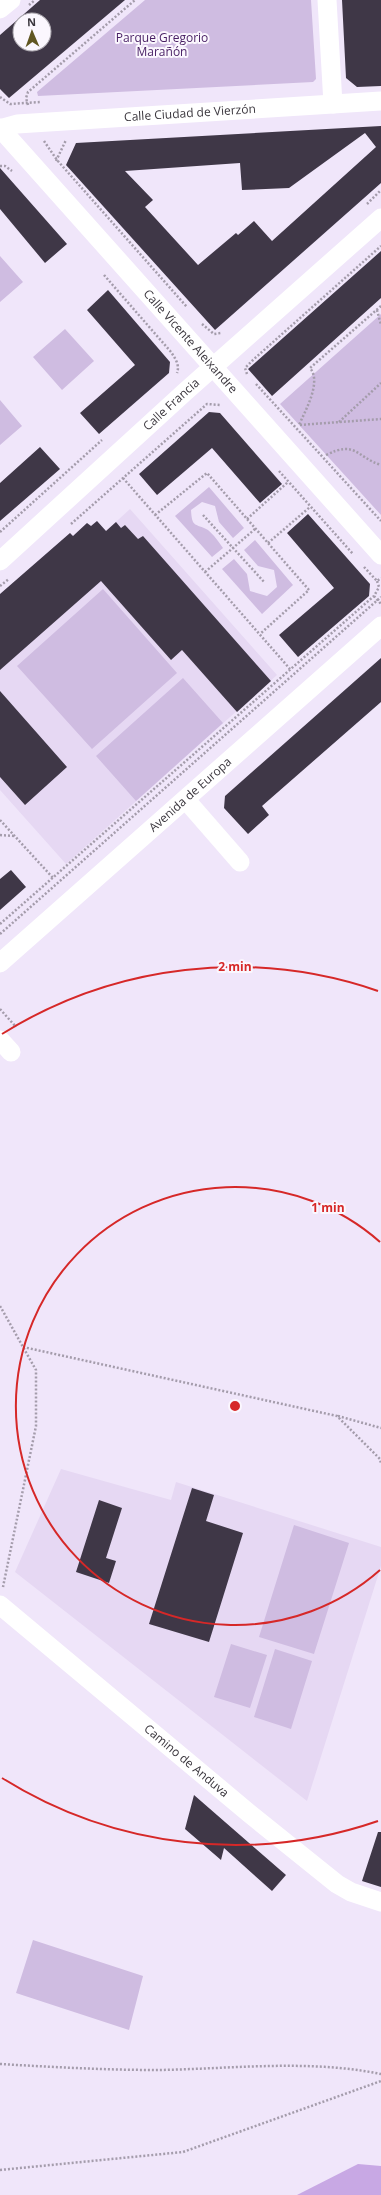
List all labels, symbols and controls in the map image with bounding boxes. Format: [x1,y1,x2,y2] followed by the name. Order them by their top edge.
[12,12,52,52] north arrow
[27,14,36,29] text: N
[116,29,208,60] park label: Parque Gregorio Marañón
[124,100,256,125] street label: Calle Ciudad de Vierzón
[140,285,242,397] street label: Calle Vicente Aleixandre
[139,374,203,434] street label: Calle Francia
[145,753,235,836] street label: Avenida de Europa
[218,958,252,975] text: 2 min
[311,1199,345,1216] text: 1 min
[228,1399,242,1413] centre of rings
[141,1720,233,1801] street label: Camino de Anduva

